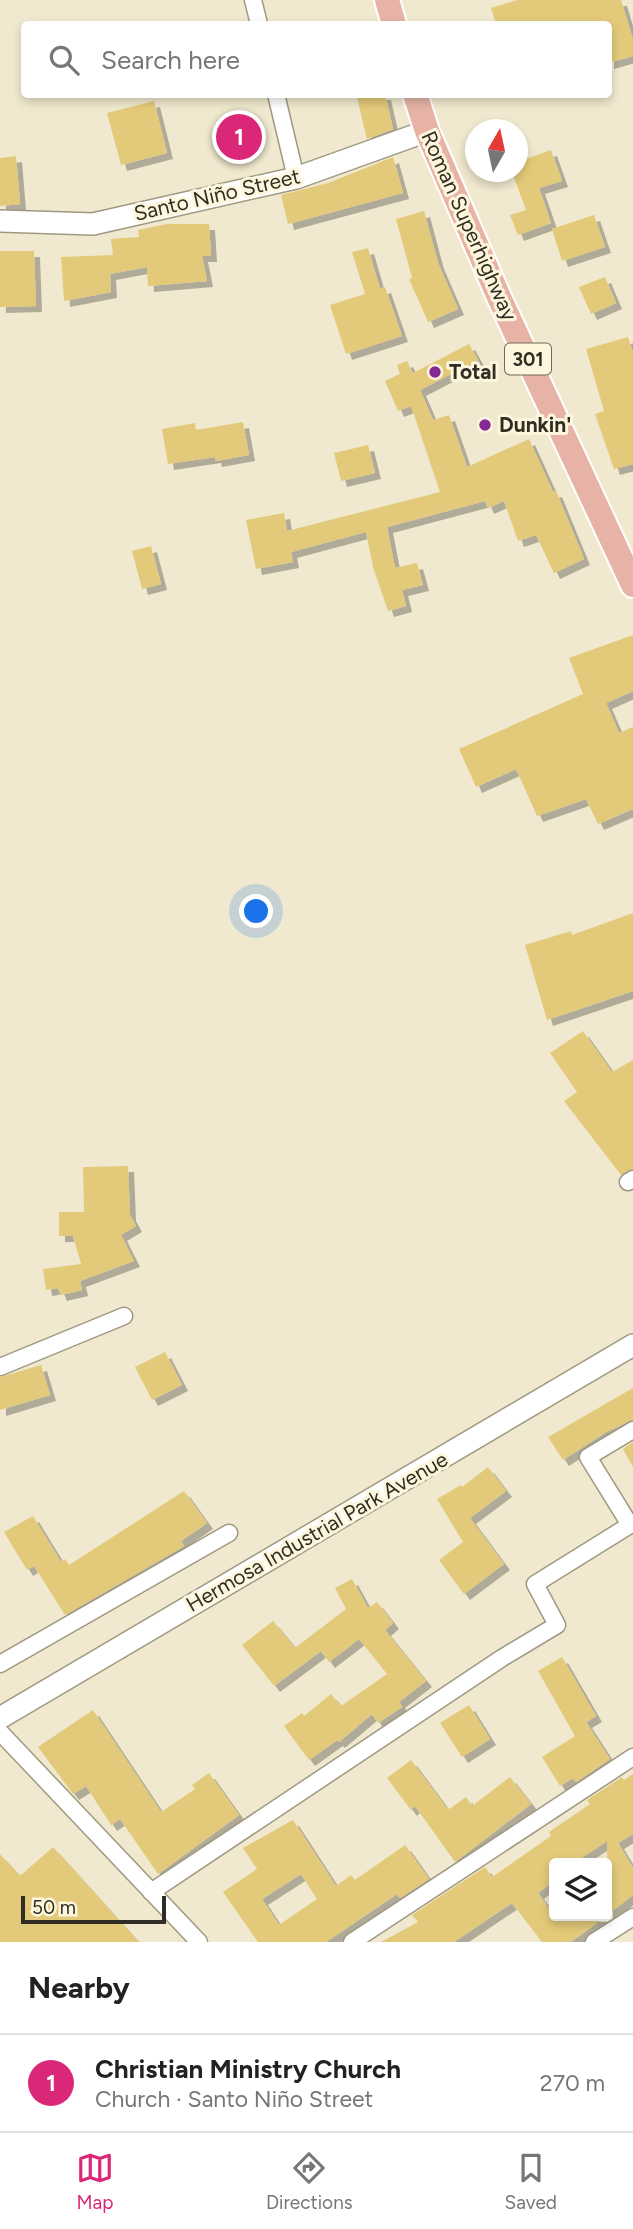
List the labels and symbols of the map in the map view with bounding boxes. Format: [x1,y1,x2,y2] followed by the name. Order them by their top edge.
[216,111,262,163] pin: 1
[465,119,528,182] north arrow
[416,127,523,324] street label: Roman Superhighway
[131,163,302,226] street label: Santo Niño Street
[505,344,551,374] road number: 301
[449,359,497,384] place label: Total
[427,364,443,380] marker: Total
[499,412,571,437] place label: Dunkin'
[477,417,493,433] marker: Dunkin'
[239,894,273,928] your location
[182,1446,452,1617] street label: Hermosa Industrial Park Avenue
[21,1893,166,1925] scale bar

